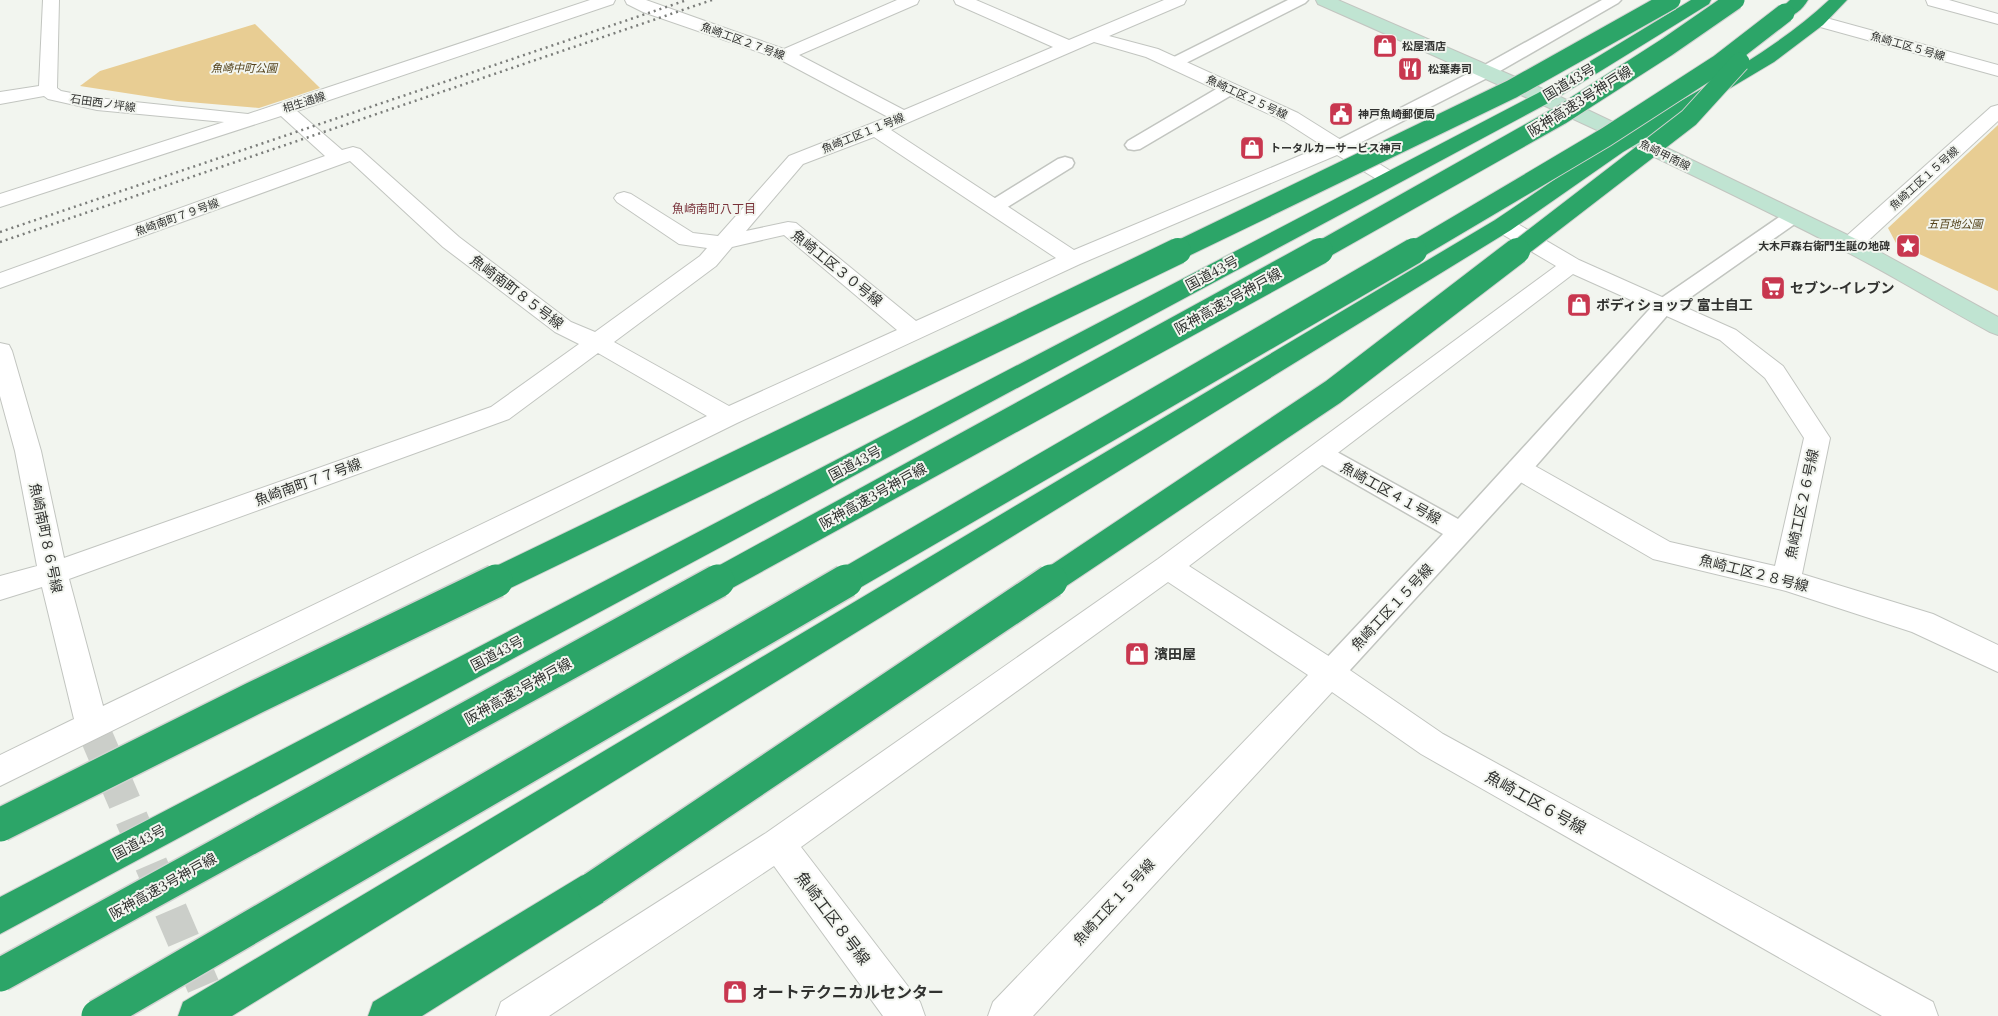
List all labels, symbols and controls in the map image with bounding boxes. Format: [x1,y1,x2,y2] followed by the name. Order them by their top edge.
[699,19,787,63] street label: 魚崎工区２７号線
[1869,29,1947,63] street label: 魚崎工区５号線
[1372,33,1398,59] shop icon: 松屋酒店
[1402,39,1446,53] place label: 松屋酒店
[1397,56,1423,82] restaurant icon: 松葉寿司
[1540,60,1598,104] street label: 国道43号
[211,61,279,75] park label: 魚崎中町公園
[1428,62,1472,76] place label: 松葉寿司
[1524,62,1636,140] street label: 阪神高速3号神戸線
[1204,72,1290,122] street label: 魚崎工区２５号線
[281,89,327,115] street label: 相生通線
[69,91,137,115] street label: 石田西ノ坪線
[1328,101,1354,127] public building icon: 神戸魚崎郵便局
[1358,107,1435,121] place label: 神戸魚崎郵便局
[820,110,906,156] street label: 魚崎工区１１号線
[1239,135,1265,161] shop icon: トータルカーサービス神戸
[1637,137,1693,173] street label: 魚崎甲南線
[1270,141,1401,155] place label: トータルカーサービス神戸
[1887,143,1961,213] street label: 魚崎工区１５号線
[133,195,221,239] street label: 魚崎南町７９号線
[672,201,756,216] district label: 魚崎南町八丁目
[1928,217,1984,231] park label: 五百地公園
[788,226,886,310] street label: 魚崎工区３０号線
[1895,233,1921,259] place icon: 大木戸森右衛門生誕の地碑
[1758,239,1890,253] place label: 大木戸森右衛門生誕の地碑
[467,251,567,333] street label: 魚崎南町８５号線
[1182,252,1242,294] street label: 国道43号
[1171,264,1285,338] street label: 阪神高速3号神戸線
[1760,275,1786,301] supermarket icon: セブン-イレブン
[1790,279,1895,297] place label: セブン-イレブン
[1566,292,1592,318] shop icon: ボディショップ 富士自工
[1596,296,1753,314] place label: ボディショップ 富士自工
[825,442,885,484] street label: 国道43号
[1782,447,1822,561] street label: 魚崎工区２６号線
[252,454,364,510] street label: 魚崎南町７７号線
[1338,458,1444,528] street label: 魚崎工区４１号線
[816,459,930,533] street label: 阪神高速3号神戸線
[26,481,66,595] street label: 魚崎南町８６号線
[1697,551,1811,595] street label: 魚崎工区２８号線
[1347,560,1437,654] street label: 魚崎工区１５号線
[467,632,527,674] street label: 国道43号
[1124,641,1150,667] shop icon: 濱田屋
[1154,645,1196,663] place label: 濱田屋
[461,654,575,728] street label: 阪神高速3号神戸線
[1482,766,1590,838] street label: 魚崎工区６号線
[109,821,169,863] street label: 国道43号
[106,849,220,923] street label: 阪神高速3号神戸線
[1069,855,1159,949] street label: 魚崎工区１５号線
[791,867,875,969] street label: 魚崎工区８号線
[722,979,748,1005] shop icon: オートテクニカルセンター
[752,982,944,1002] place label: オートテクニカルセンター

